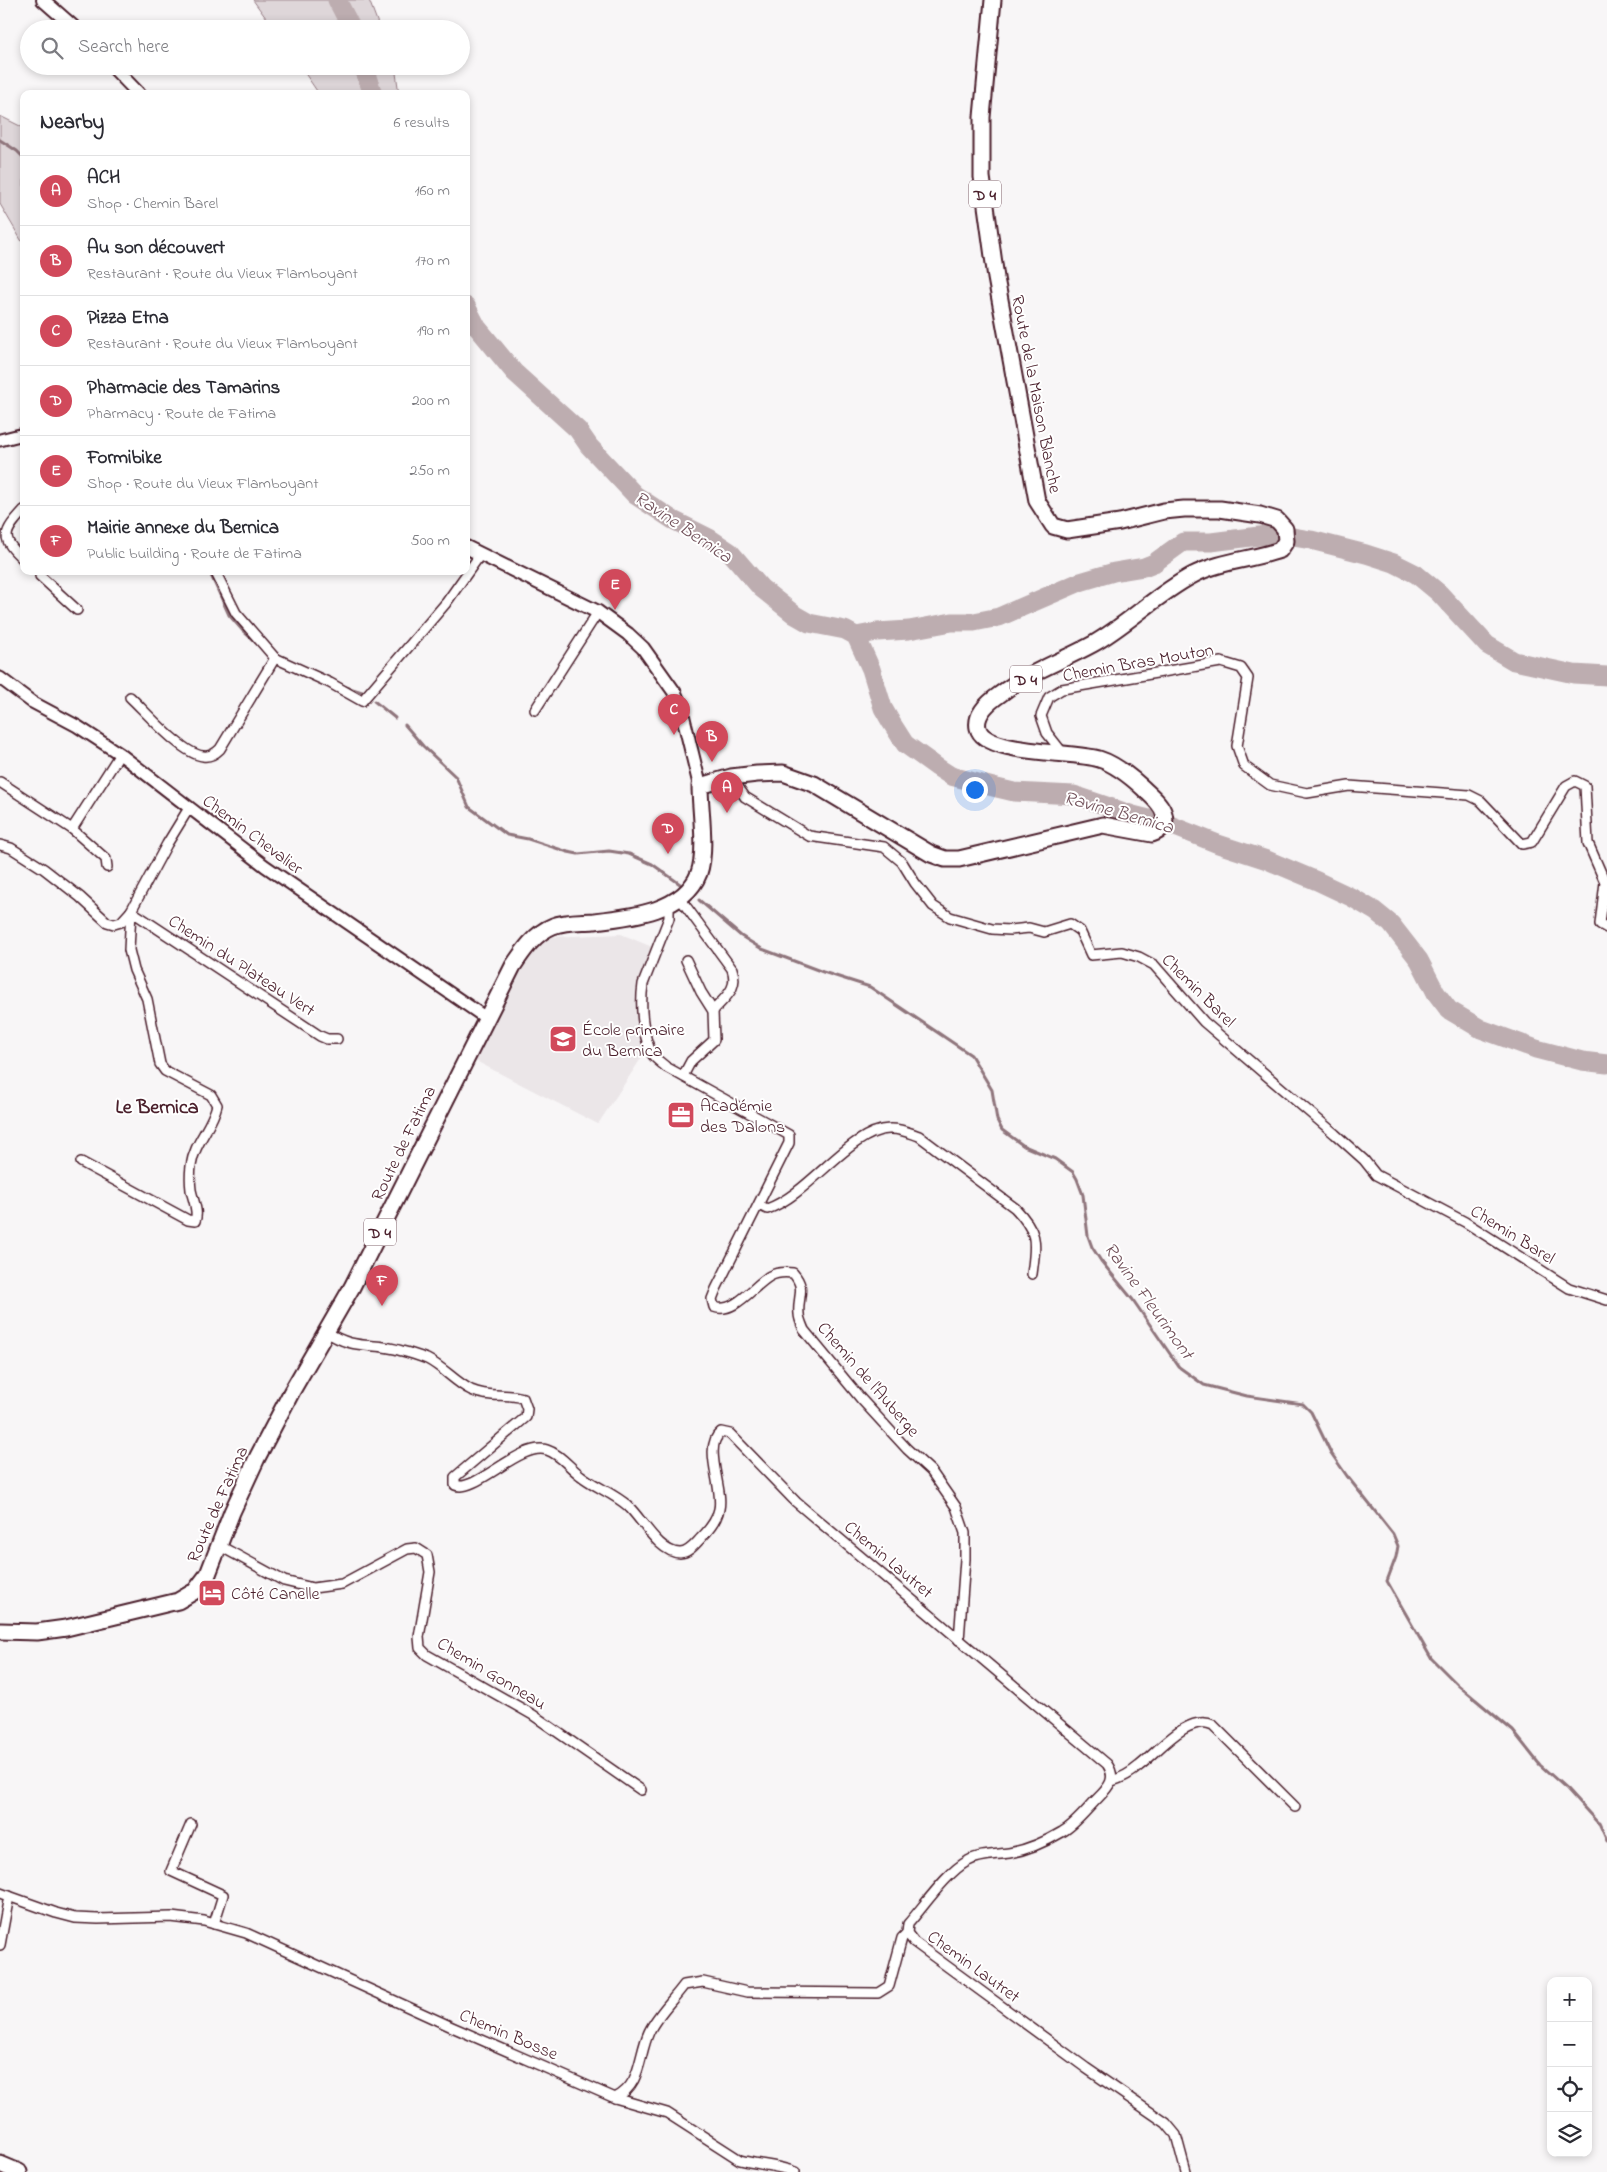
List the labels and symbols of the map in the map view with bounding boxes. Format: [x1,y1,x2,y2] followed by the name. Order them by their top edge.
[969,180,1001,208] road number: D 4
[1003,293,1067,496] street label: Route de la Maison Blanche
[628,485,738,571] water label: Ravine Bernica
[599,569,631,610] pin: E
[1061,638,1216,690] street label: Chemin Bras Mouton
[1010,666,1042,692] road number: D 4
[658,694,690,735] pin: C
[696,721,728,762] pin: B
[711,772,743,813] pin: A
[962,777,988,803] your location
[1060,785,1177,842] water label: Ravine Bernica
[196,789,308,882] street label: Chemin Chevalier
[652,813,684,854] pin: D
[162,909,320,1024] street label: Chemin du Plateau Vert
[1155,948,1241,1034] street label: Chemin Barel
[582,1018,685,1065] place label: École primaire du Bernica
[548,1024,578,1054] school or university icon: École primaire du Bernica
[366,1082,444,1206] street label: Route de Fatima
[115,1094,199,1123] district label: Le Bernica
[700,1094,785,1141] place label: Académie des Dalons
[666,1100,696,1130] office icon: Académie des Dalons
[1465,1199,1559,1272] street label: Chemin Barel
[364,1218,396,1246] road number: D 4
[1096,1237,1201,1367] water label: Ravine Fleurimont
[366,1265,398,1306] pin: F
[809,1317,926,1445] street label: Chemin de l'Auberge
[181,1442,256,1567] street label: Route de Fatima
[837,1515,938,1606] street label: Chemin Lautret
[197,1578,227,1608] hotel icon: Côté Canelle
[231,1582,320,1608] place label: Côté Canelle
[431,1632,551,1718] street label: Chemin Gonneau
[921,1925,1025,2010] street label: Chemin Lautret
[455,2003,562,2069] street label: Chemin Bosse

